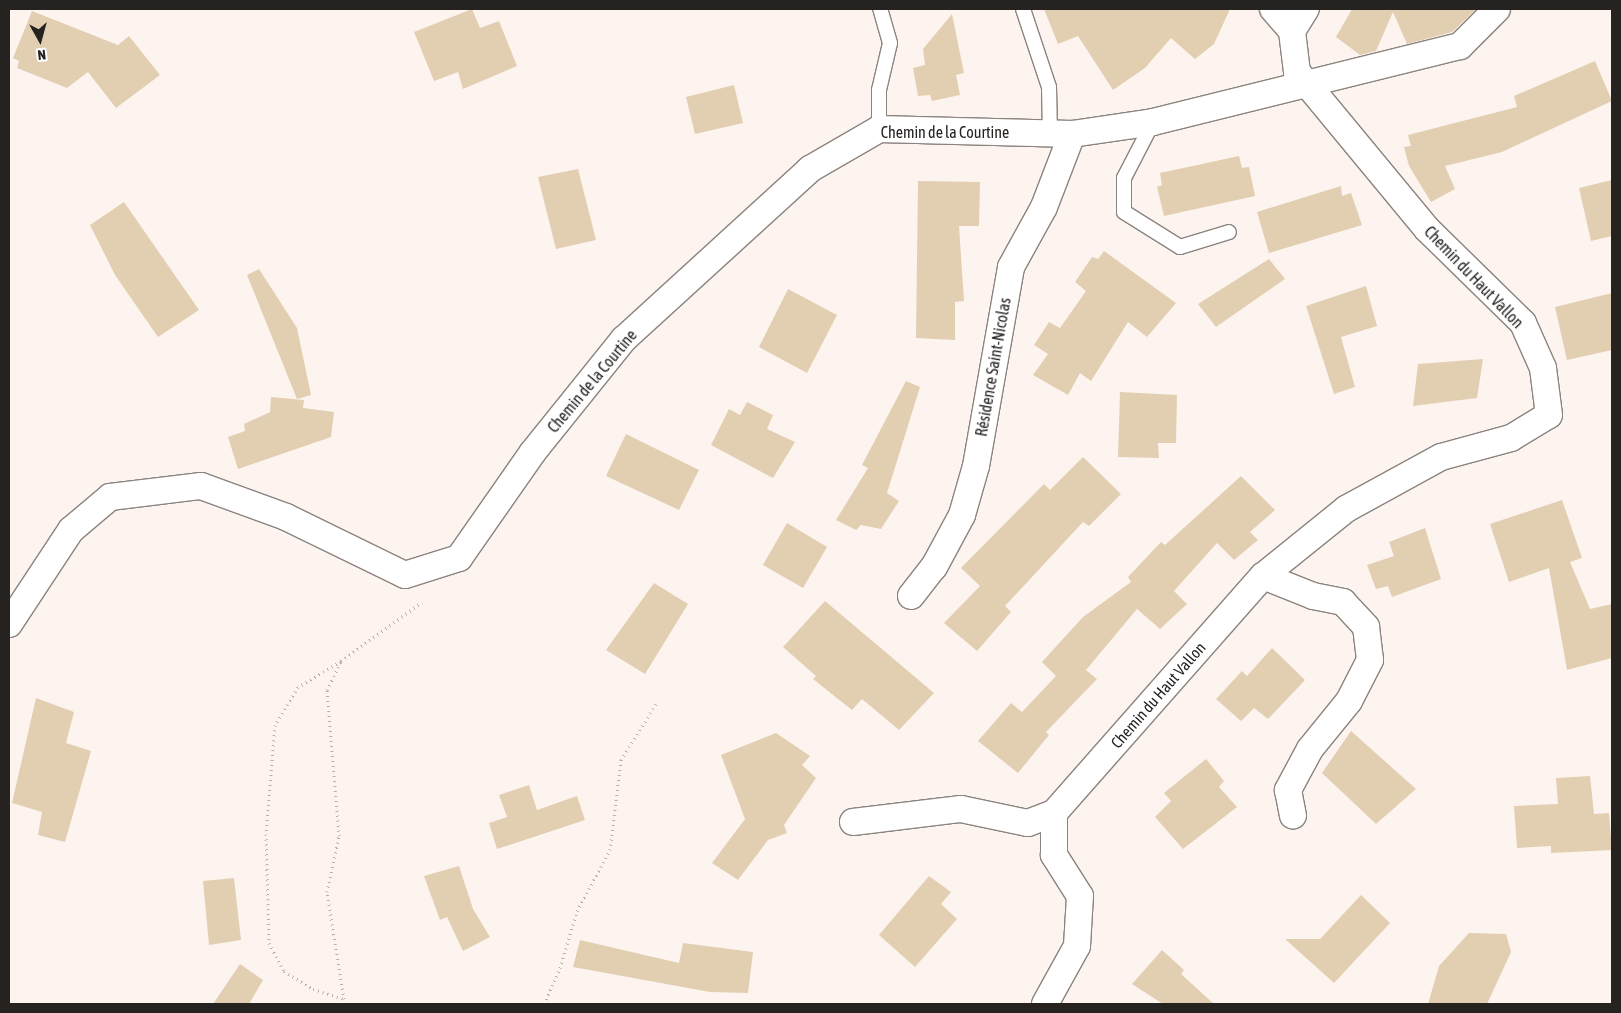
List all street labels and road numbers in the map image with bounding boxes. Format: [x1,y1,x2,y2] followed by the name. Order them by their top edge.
[881,122,1009,142] street label: Chemin de la Courtine
[1420,222,1528,332] street label: Chemin du Haut Vallon
[971,296,1015,438] street label: Résidence Saint-Nicolas
[543,326,641,436] street label: Chemin de la Courtine
[1107,638,1209,752] street label: Chemin du Haut Vallon

